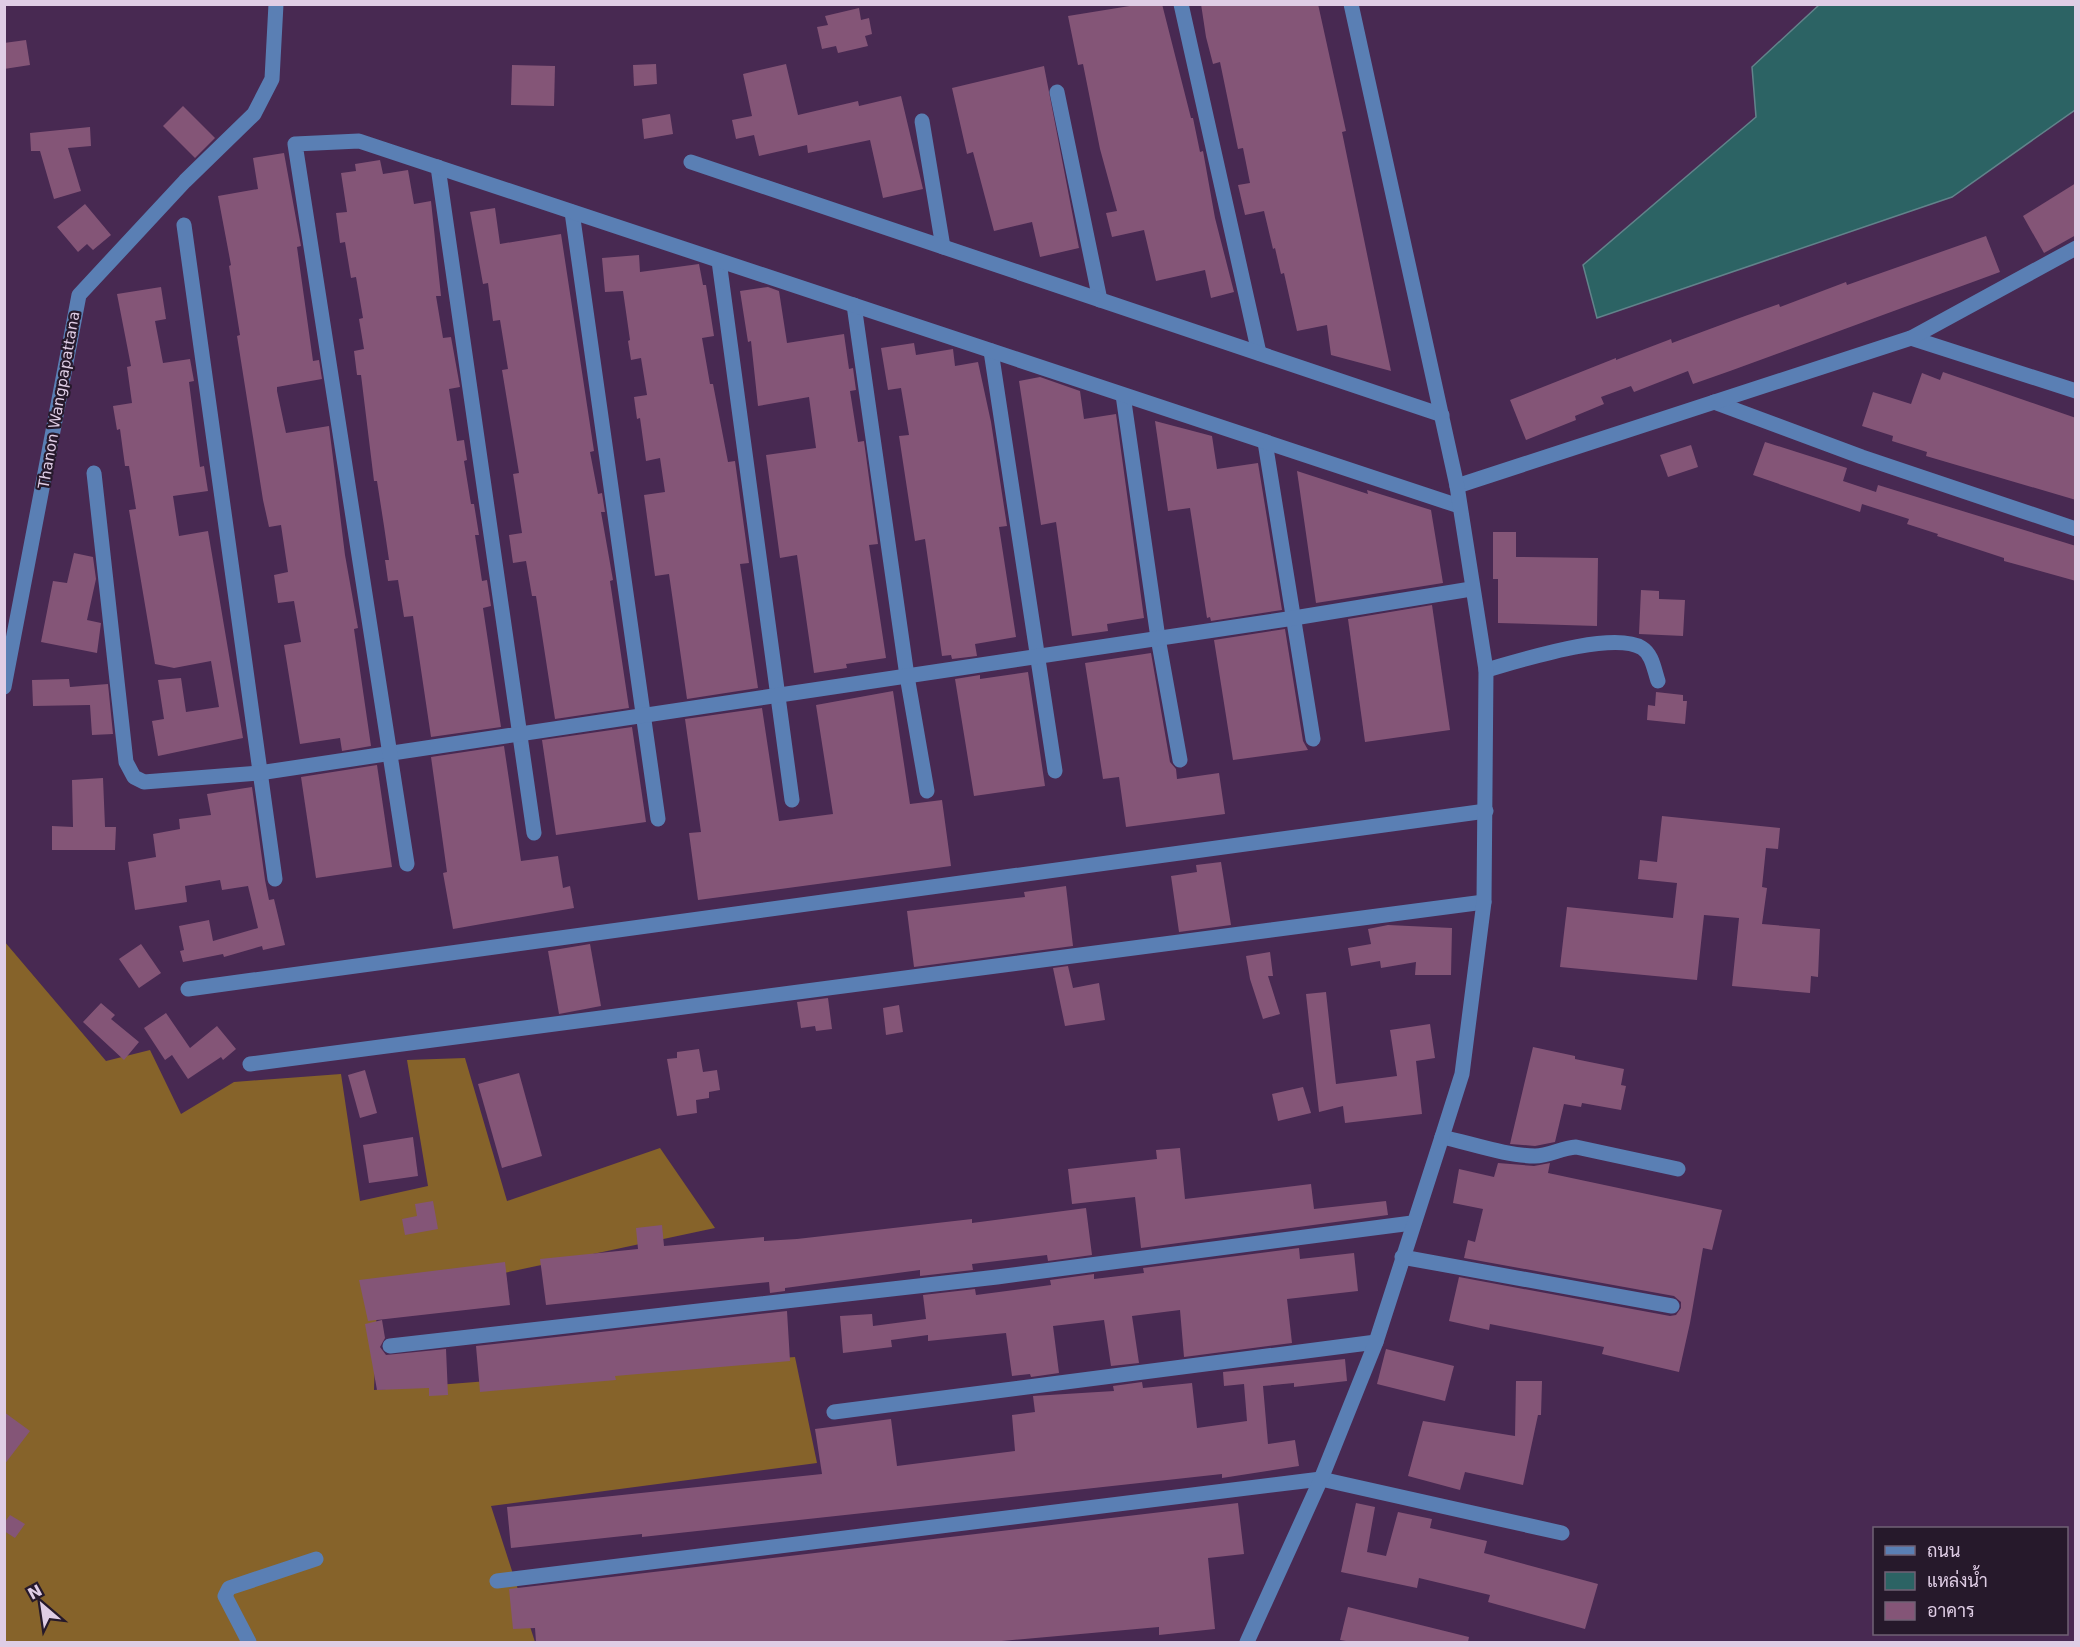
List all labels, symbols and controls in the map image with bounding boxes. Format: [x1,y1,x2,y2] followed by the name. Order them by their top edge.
[34,310,83,491] street label: Thanon Wangpapattana
[1873,1527,2068,1635] legend
[1927,1540,1960,1561] text: ถนน
[1927,1565,1988,1591] text: แหล่งน้ำ
[12,1575,72,1635] north arrow
[25,1581,45,1604] text: N
[1927,1600,1975,1621] text: อาคาร

